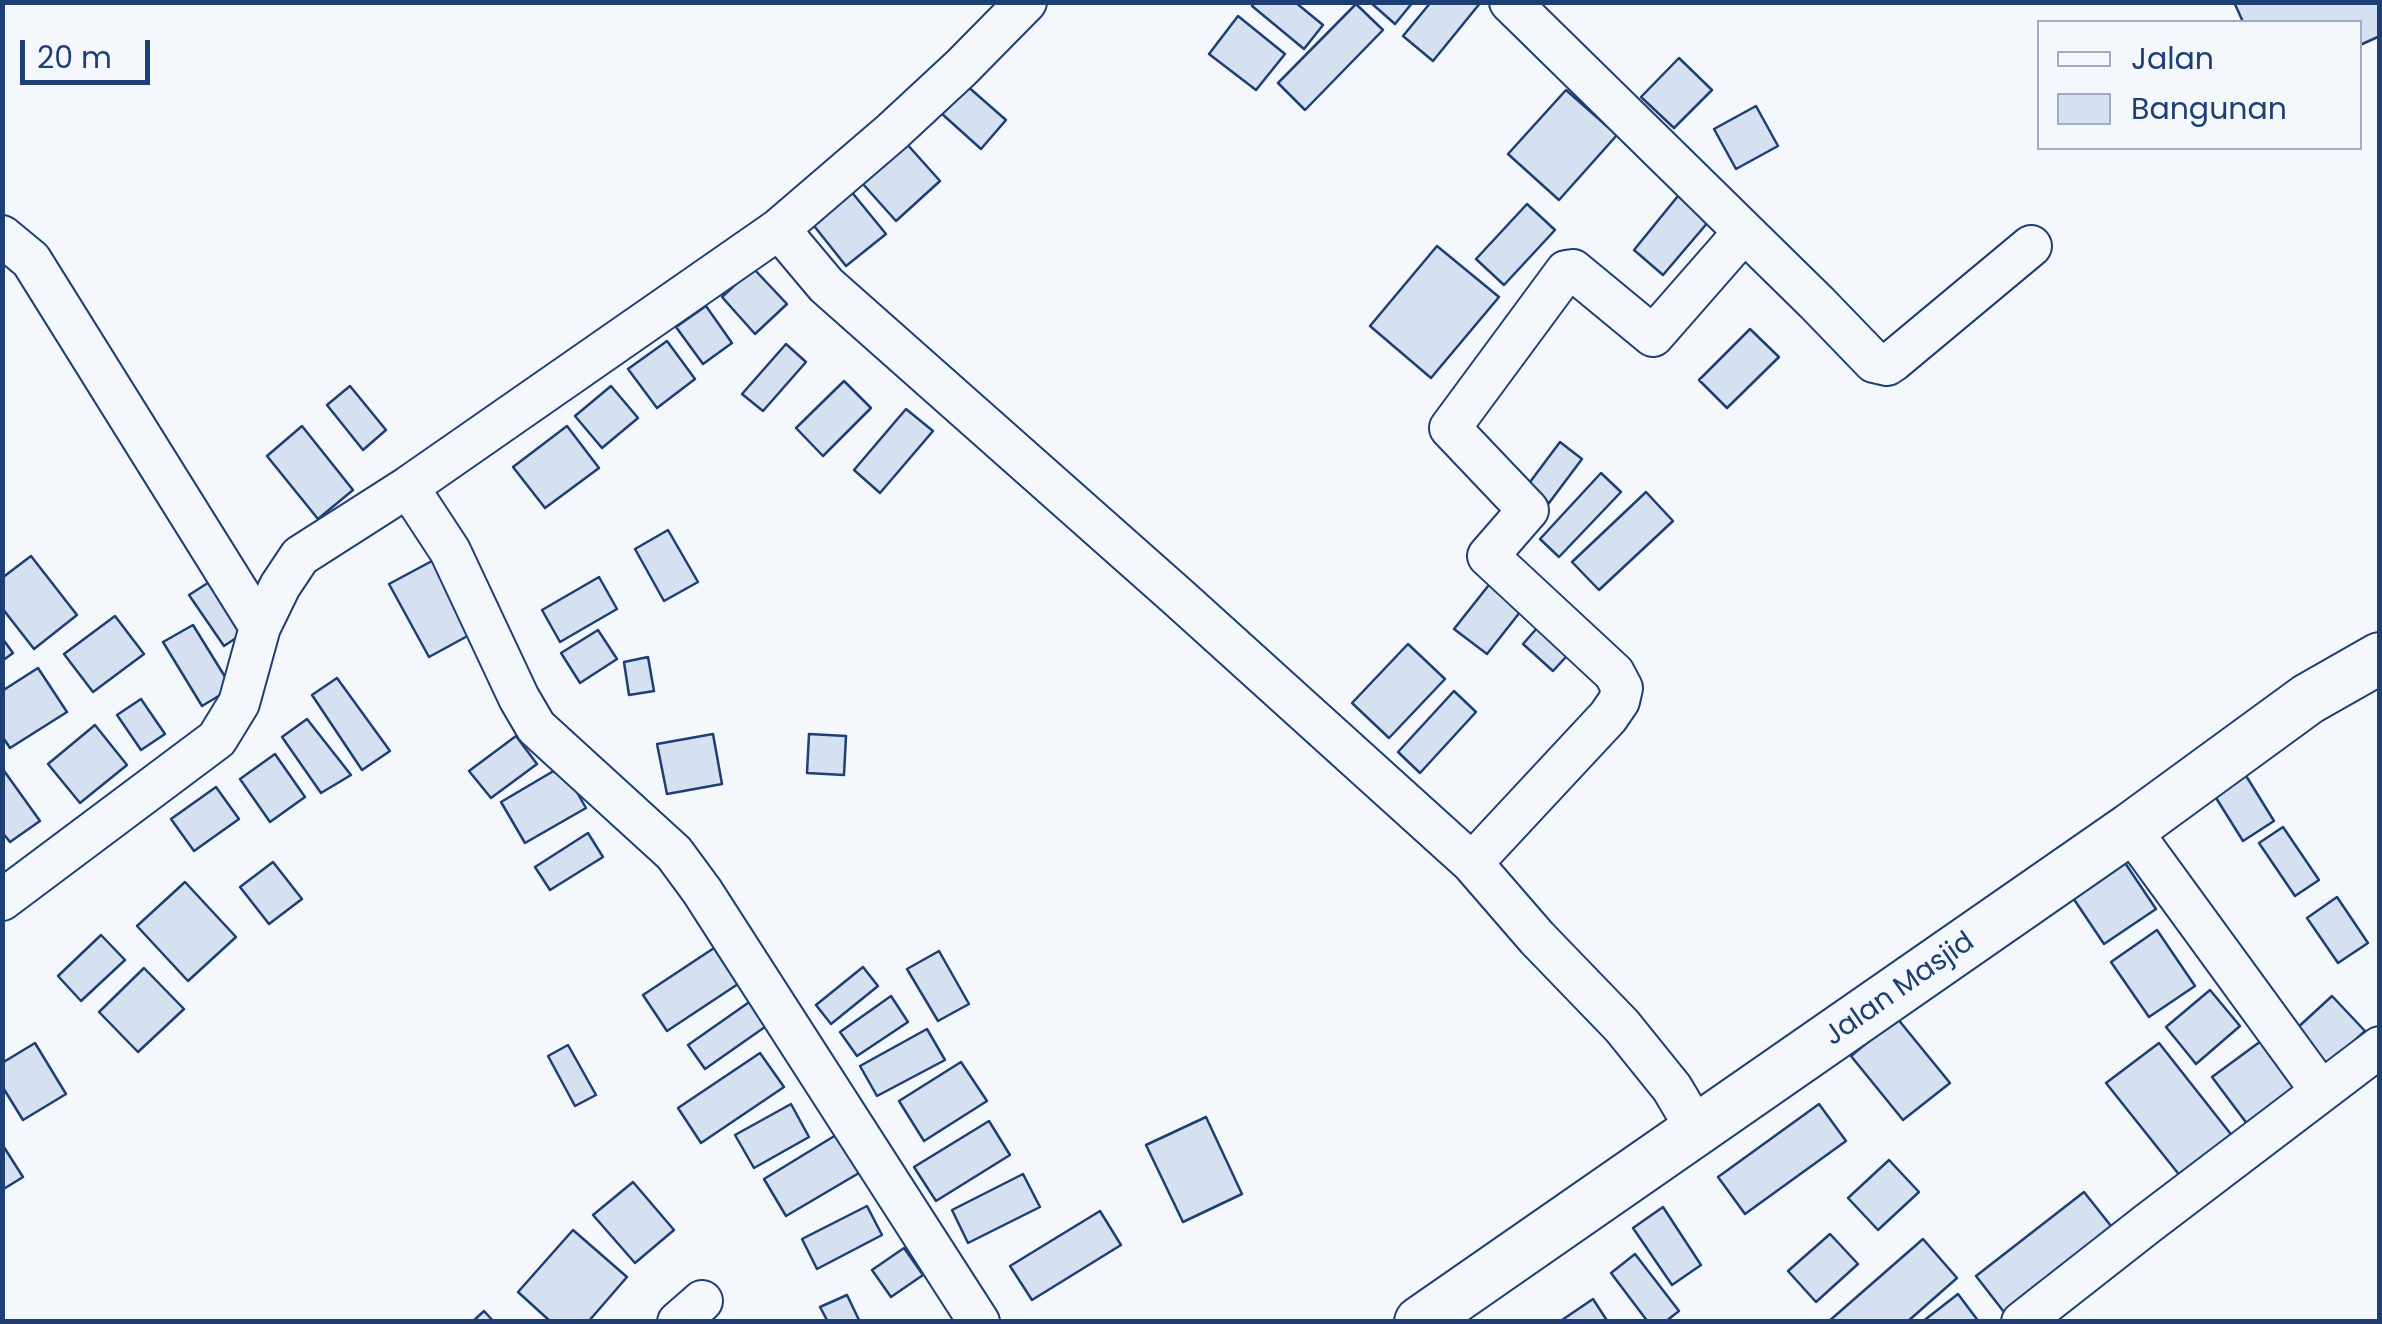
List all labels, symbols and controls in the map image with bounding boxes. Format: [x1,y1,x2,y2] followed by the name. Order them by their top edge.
[25,20,155,82] scale bar
[2037,20,2362,150] legend
[37,36,112,79] text: 20 m
[2131,37,2214,80] text: Jalan
[2131,87,2287,130] text: Bangunan
[1819,926,1981,1054] street label: Jalan Masjid

